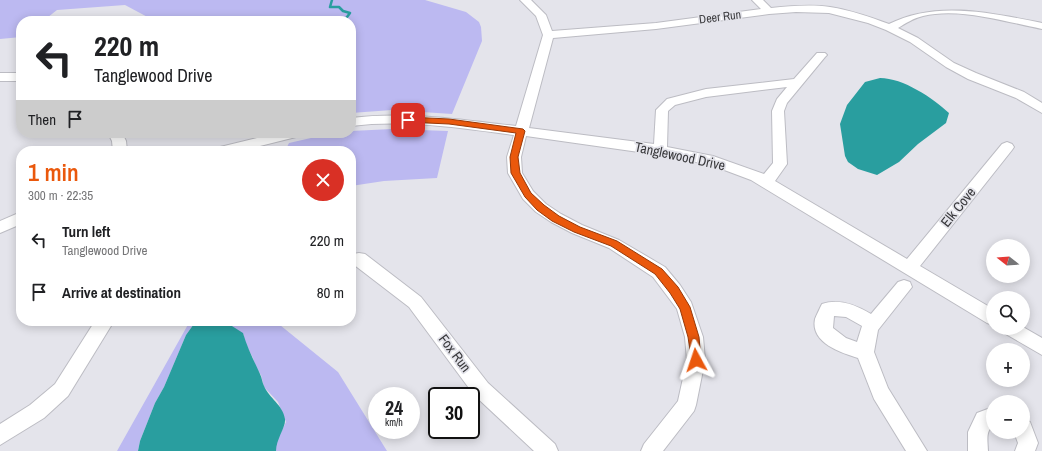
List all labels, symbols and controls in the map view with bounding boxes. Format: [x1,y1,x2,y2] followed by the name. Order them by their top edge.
[698,6,742,28] street label: Deer Run
[94,27,159,65] text: 220 m
[28,32,80,84] icon: left
[94,63,212,88] text: Tanglewood Drive
[391,103,425,137] pin
[64,108,86,130] icon: arrive
[28,109,56,130] text: Then
[397,109,419,131] icon: arrive
[633,138,727,174] street label: Tanglewood Drive
[28,156,79,188] text: 1 min
[302,159,344,201] button: close
[937,183,979,231] street label: Elk Cove
[28,187,93,204] text: 300 m · 22:35
[62,221,110,242] text: Turn left
[28,229,50,251] icon: left
[310,230,344,251] text: 220 m
[986,239,1030,283] north arrow
[986,239,1030,439] map controls
[62,242,148,259] text: Tanglewood Drive
[28,281,50,303] icon: arrive
[62,282,181,303] text: Arrive at destination
[317,282,344,303] text: 80 m
[986,291,1030,335] button: search
[435,330,475,376] street label: Fox Run
[675,339,717,381] position arrow
[986,343,1030,387] button: +
[428,387,480,439] speed limit sign: 30
[385,394,403,421] text: 24
[986,395,1030,439] button: −
[385,416,403,429] text: km/h

